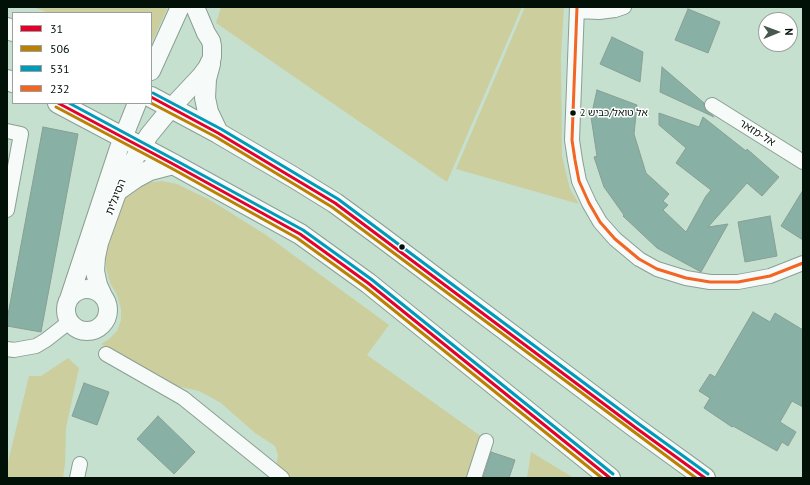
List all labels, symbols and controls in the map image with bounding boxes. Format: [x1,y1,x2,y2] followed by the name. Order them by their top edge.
[12,12,152,104] legend
[758,12,798,52] north arrow
[50,21,63,36] text: 31
[782,28,796,36] text: N
[50,41,70,56] text: 506
[50,61,70,76] text: 531
[50,81,70,96] text: 232
[580,107,648,119] place label: אל טואל/כביש 2
[568,108,578,118] marker: אל טואל/כביש 2
[736,117,778,149] street label: אל-מזאר
[103,177,129,217] street label: הסיגלית
[397,242,407,252] unlabelled marker

